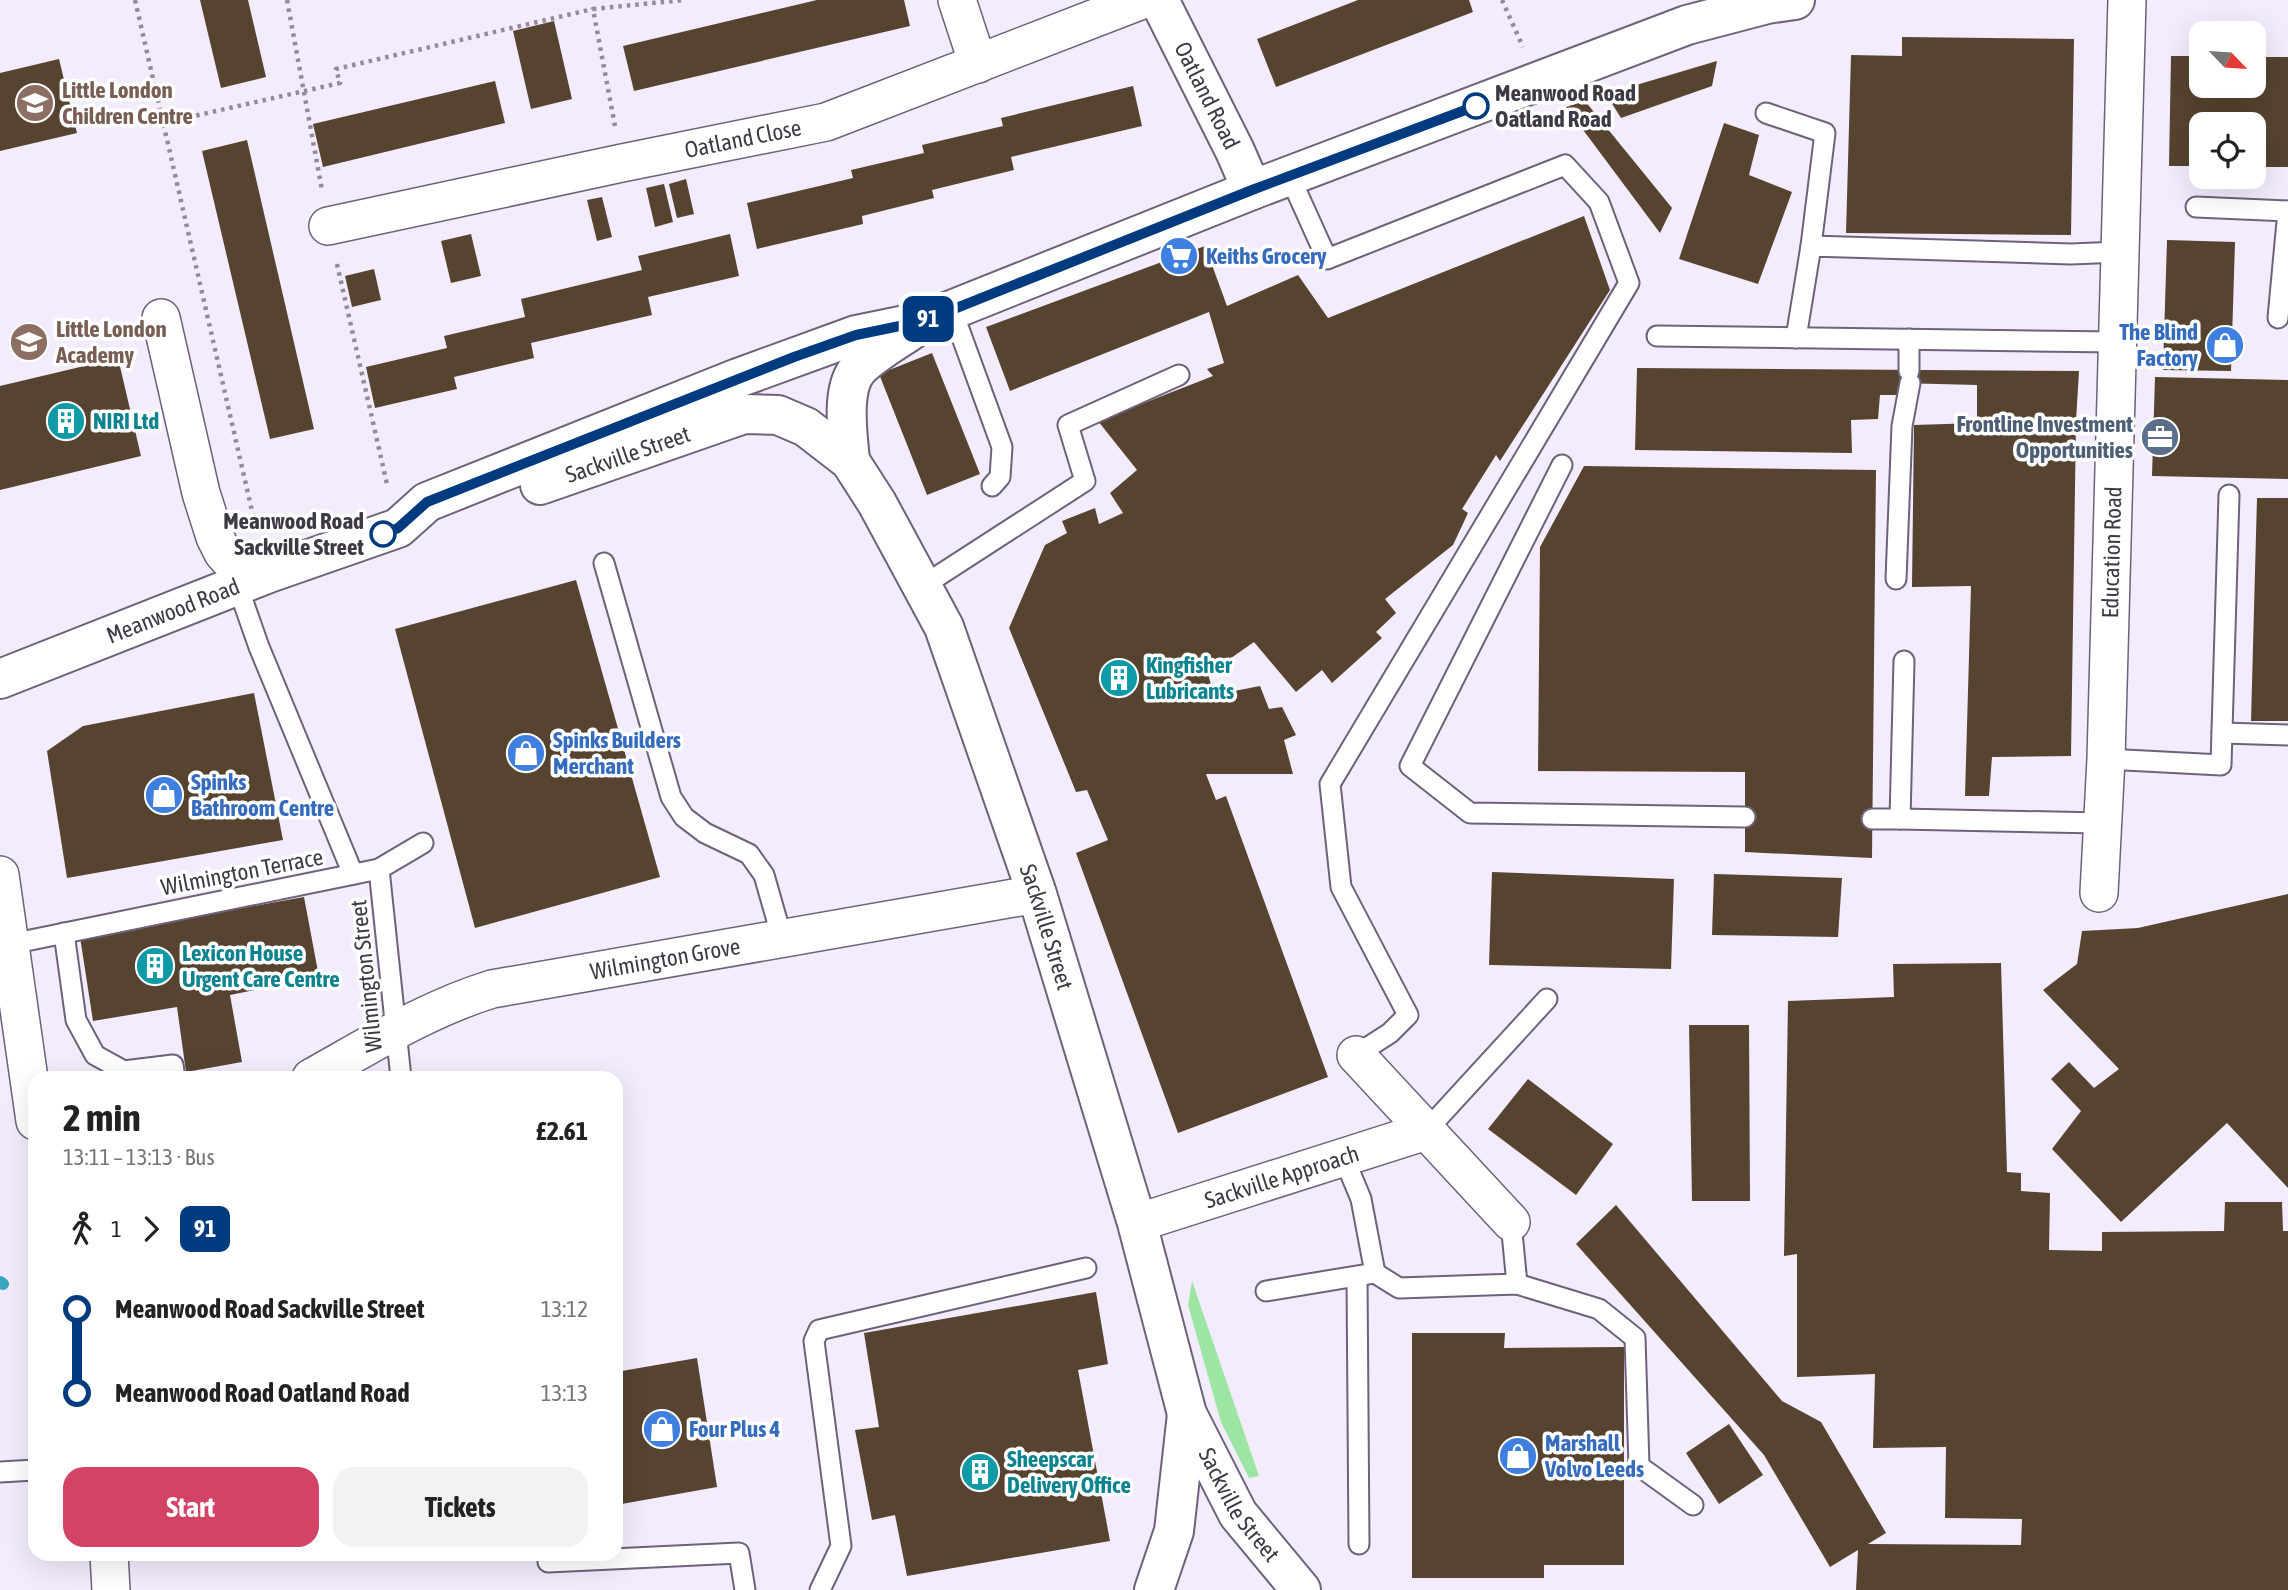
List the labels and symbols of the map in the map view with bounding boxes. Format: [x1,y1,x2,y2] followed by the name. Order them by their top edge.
[2189,21,2266,98] north arrow
[1169,38,1245,154] street label: Oatland Road
[62,77,193,129] place label: Little London Children Centre
[1495,80,1636,132] place label: Meanwood Road Oatland Road
[14,82,56,124] school or university icon: Little London Children Centre
[1463,93,1489,119] marker: Meanwood Road Oatland Road
[682,114,804,163] street label: Oatland Close
[1158,235,1200,277] supermarket icon: Keiths Grocery
[1206,243,1327,269] place label: Keiths Grocery
[897,296,960,342] line badge: 91
[55,316,167,368] place label: Little London Academy
[2119,319,2199,371] place label: The Blind Factory
[8,321,50,363] school or university icon: Little London Academy
[2204,324,2246,366] shop icon: The Blind Factory
[45,400,87,442] building icon: NIRI Ltd
[93,408,159,434] place label: NIRI Ltd
[1956,411,2133,463] place label: Frontline Investment Opportunities
[2139,416,2181,458] office icon: Frontline Investment Opportunities
[562,421,693,488] street label: Sackville Street
[2097,486,2127,619] street label: Education Road
[223,508,364,560] place label: Meanwood Road Sackville Street
[370,521,396,547] marker: Meanwood Road Sackville Street
[103,573,243,649] street label: Meanwood Road
[1146,652,1234,704] place label: Kingfisher Lubricants
[1098,657,1140,699] building icon: Kingfisher Lubricants
[553,727,681,779] place label: Spinks Builders Merchant
[505,732,547,774] shop icon: Spinks Builders Merchant
[191,769,334,821] place label: Spinks Bathroom Centre
[143,774,185,816] shop icon: Spinks Bathroom Centre
[159,844,325,900] street label: Wilmington Terrace
[1015,861,1078,993] street label: Sackville Street
[345,899,387,1053] street label: Wilmington Street
[588,933,742,985] street label: Wilmington Grove
[182,940,340,992] place label: Lexicon House Urgent Care Centre
[134,945,176,987] building icon: Lexicon House Urgent Care Centre
[1201,1140,1362,1214] street label: Sackville Approach
[641,1408,683,1450] shop icon: Four Plus 4
[689,1416,780,1442] place label: Four Plus 4
[1544,1430,1644,1482] place label: Marshall Volvo Leeds
[1497,1435,1539,1477] shop icon: Marshall Volvo Leeds
[1194,1444,1285,1567] street label: Sackville Street
[1007,1446,1131,1498] place label: Sheepscar Delivery Office
[959,1451,1001,1493] building icon: Sheepscar Delivery Office

